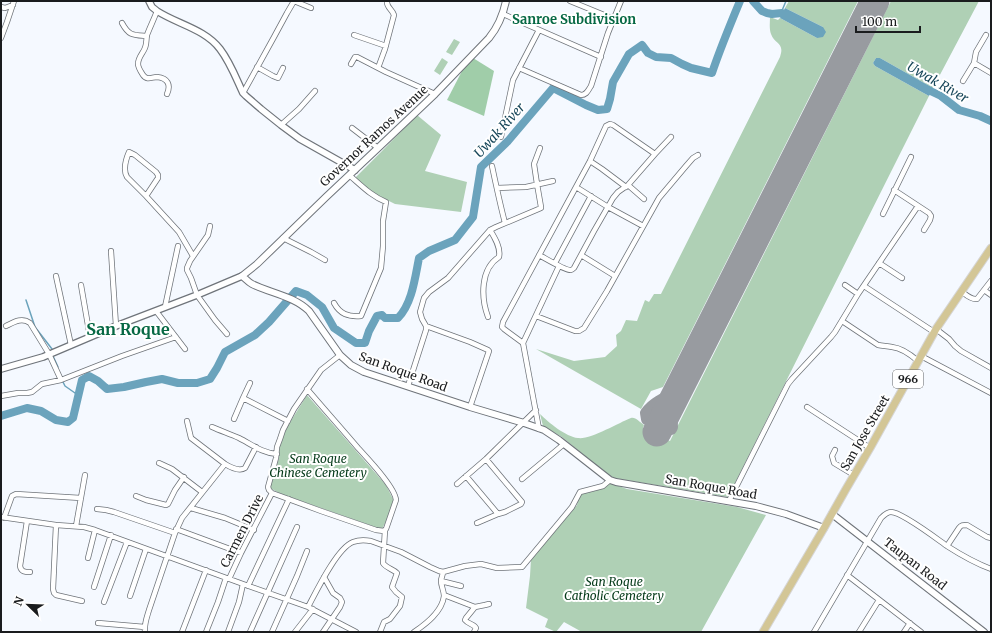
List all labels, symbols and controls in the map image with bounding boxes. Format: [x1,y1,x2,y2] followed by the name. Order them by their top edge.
[856,8,920,34] scale bar
[512,11,636,28] district label: Sanroe Subdivision
[862,14,897,29] text: 100 m
[904,58,972,107] water label: Uwak River
[317,82,431,190] street label: Governor Ramos Avenue
[470,99,529,161] water label: Uwak River
[86,319,170,339] district label: San Roque
[357,349,449,394] street label: San Roque Road
[893,370,923,388] road number: 966
[837,392,892,473] street label: San Jose Street
[269,451,367,480] park label: San Roque Chinese Cemetery
[664,471,758,502] street label: San Roque Road
[217,492,266,570] street label: Carmen Drive
[881,534,950,593] street label: Taupan Road
[564,574,664,603] park label: San Roque Catholic Cemetery
[8,585,48,625] north arrow
[11,594,27,608] text: N

